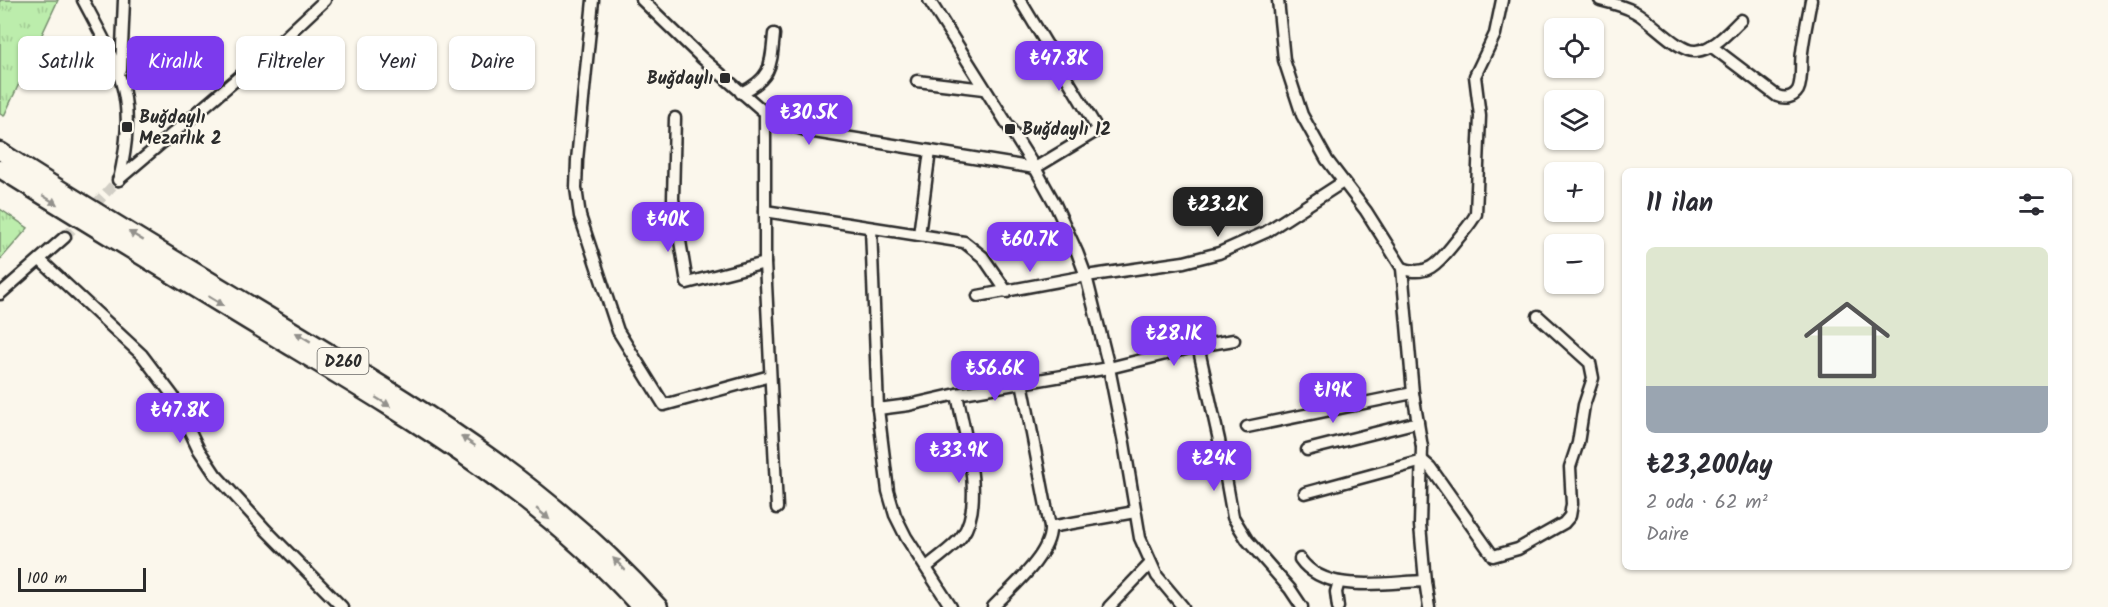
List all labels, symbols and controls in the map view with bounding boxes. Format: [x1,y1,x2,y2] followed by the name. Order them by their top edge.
[1544,18,1604,294] map controls
[1544,18,1604,78] button: locate
[18,36,115,90] chip: Satılık
[127,36,224,90] chip: Kiralık
[236,36,345,90] chip: Filtreler
[357,36,437,90] chip: Yeni
[449,36,535,90] chip: Daire
[1010,41,1108,92] pin: ₺47.8K
[1029,44,1089,76] text: ₺47.8K
[647,65,713,94] place label: Buğdaylı
[718,71,732,85] marker: Buğdaylı
[1544,90,1604,150] button: layers
[760,95,858,146] pin: ₺30.5K
[779,98,839,130] text: ₺30.5K
[139,104,222,154] place label: Buğdaylı Mezarlık 2
[1022,116,1111,145] place label: Buğdaylı 12
[120,120,134,134] marker: Buğdaylı Mezarlık 2
[1003,122,1017,136] marker: Buğdaylı 12
[1544,162,1604,222] button: +
[1646,183,1713,225] text: 11 ilan
[1169,187,1267,238] pin: ₺23.2K
[2015,188,2048,221] icon: filters
[1187,190,1249,222] text: ₺23.2K
[41,194,58,205] one-way arrow
[632,202,704,253] pin: ₺40K
[646,205,690,237] text: ₺40K
[981,222,1079,273] pin: ₺60.7K
[1001,225,1059,257] text: ₺60.7K
[128,231,144,242] one-way arrow
[1544,234,1604,294] button: −
[1793,286,1901,394] icon: home
[208,296,224,307] one-way arrow
[1125,316,1223,367] pin: ₺28.1K
[1145,319,1203,351] text: ₺28.1K
[294,332,311,342] one-way arrow
[318,348,368,374] road number: D260
[946,351,1044,402] pin: ₺56.6K
[965,354,1025,386] text: ₺56.6K
[1297,373,1369,424] pin: ₺19K
[1313,376,1353,408] text: ₺19K
[131,393,229,444] pin: ₺47.8K
[150,396,210,428] text: ₺47.8K
[375,396,391,407] one-way arrow
[910,433,1008,484] pin: ₺33.9K
[461,435,477,447] one-way arrow
[929,436,989,468] text: ₺33.9K
[1178,441,1250,492] pin: ₺24K
[1191,444,1237,476] text: ₺24K
[1646,445,1773,487] text: ₺23,200/ay
[1646,487,1768,519] text: 2 oda · 62 m²
[535,507,551,520] one-way arrow
[1646,519,1689,551] text: Daire
[612,557,626,572] one-way arrow
[18,565,146,592] scale bar
[27,566,67,591] text: 100 m

